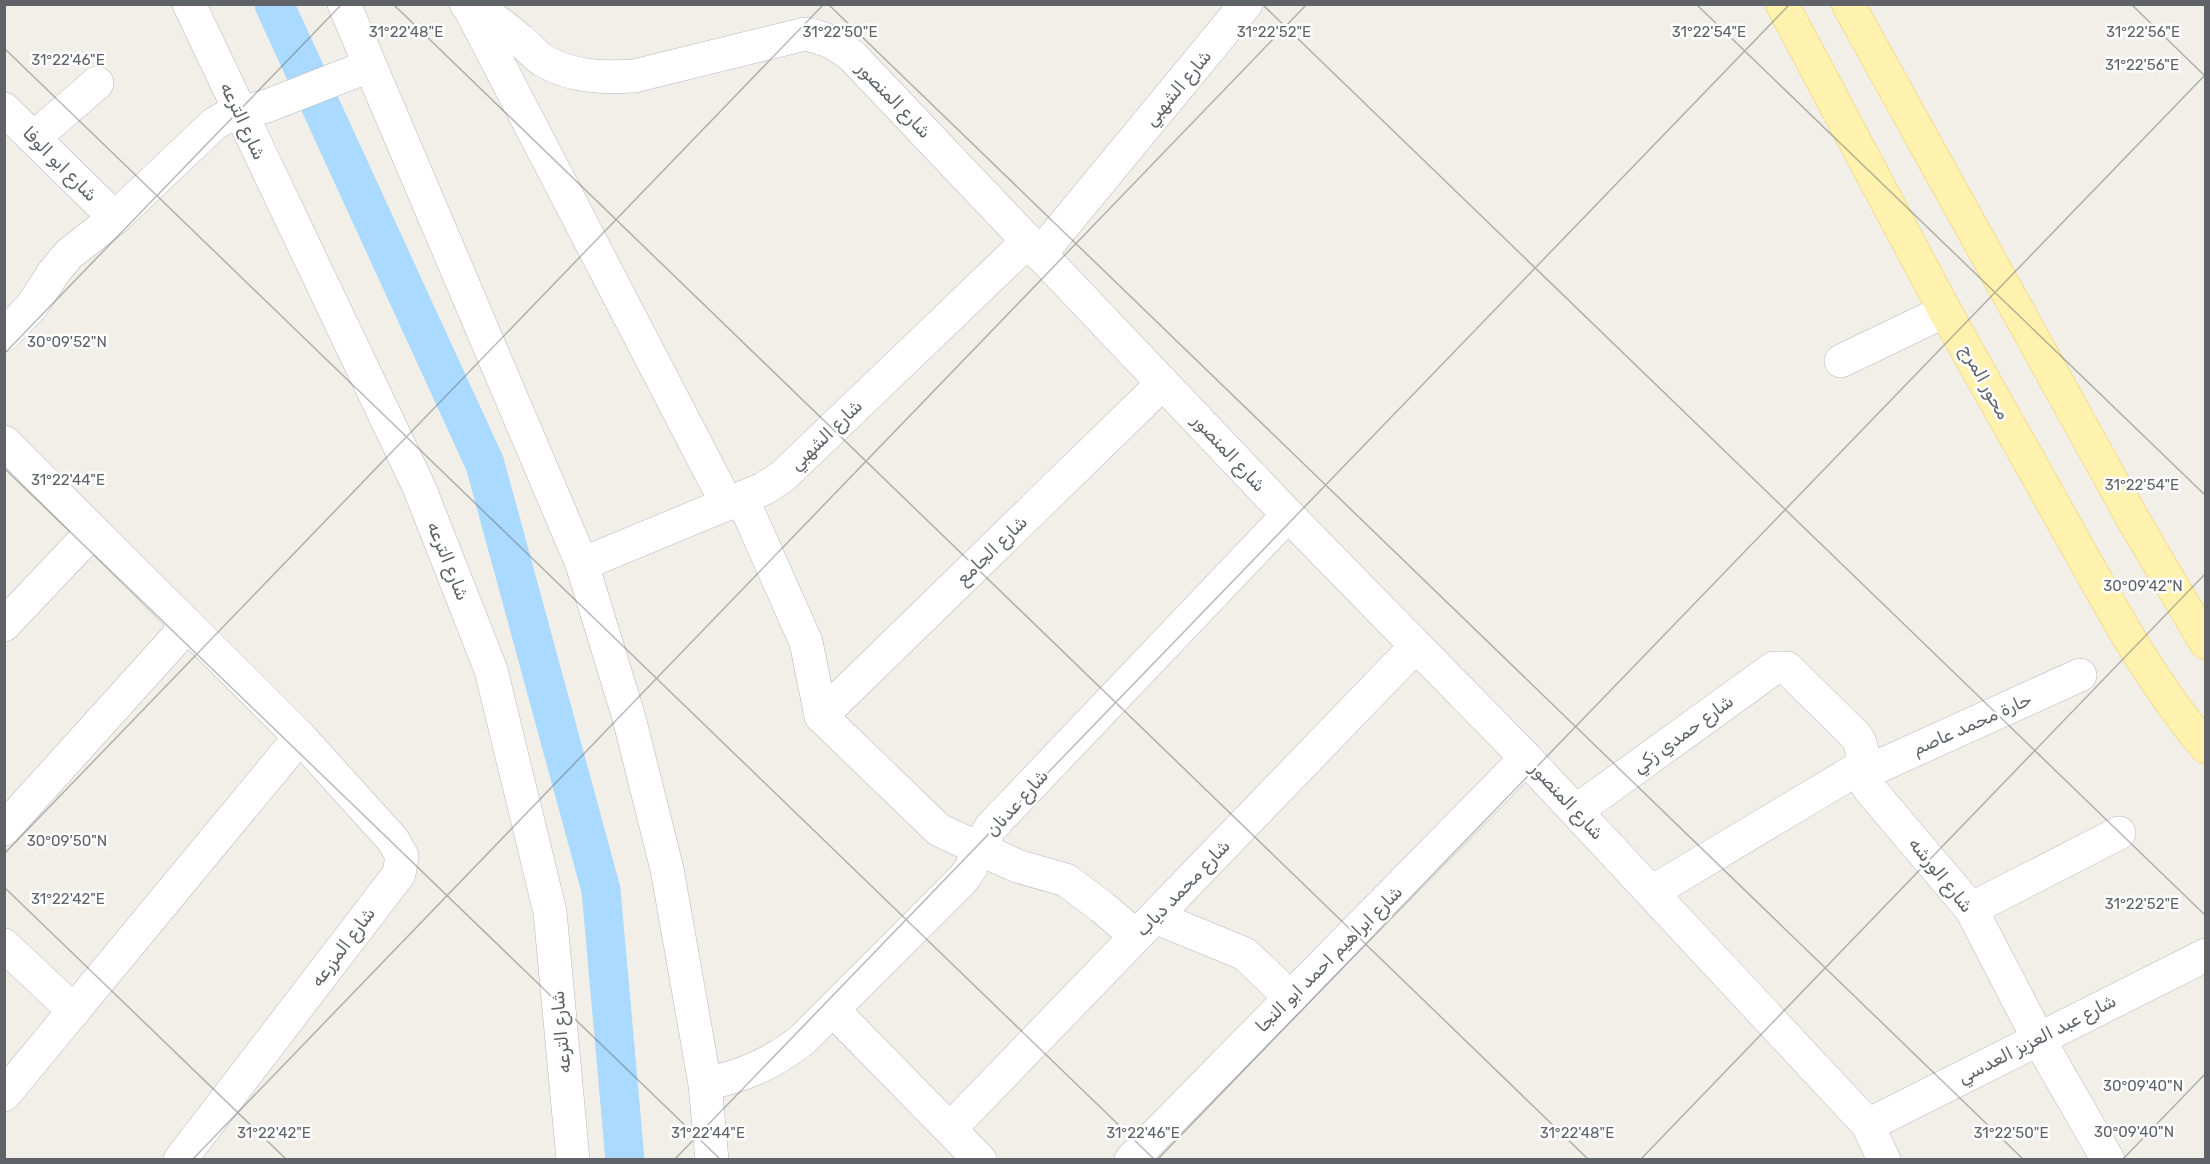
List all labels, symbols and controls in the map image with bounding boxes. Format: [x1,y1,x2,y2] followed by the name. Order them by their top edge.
[369,23,443,41] text: 31°22'48"E
[803,23,878,41] text: 31°22'50"E
[1237,23,1311,41] text: 31°22'52"E
[1672,23,1746,41] text: 31°22'54"E
[2106,23,2180,41] text: 31°22'56"E
[1140,45,1218,132] street label: شارع الشهبي
[31,51,105,69] text: 31°22'46"E
[851,56,936,144] street label: شارع المنصور
[2105,56,2179,74] text: 31°22'56"E
[215,79,271,164] street label: شارع الترعه
[17,122,102,207] street label: شارع ابو الوفا
[27,333,107,351] text: 30°09'52"N
[1955,341,2015,424] street label: محور المرج
[785,395,868,477] street label: شارع الشهبي
[1186,409,1270,497] street label: شارع المنصور
[31,471,105,489] text: 31°22'44"E
[2105,476,2179,494] text: 31°22'54"E
[952,511,1033,591] street label: شارع الجامع
[421,518,474,604] street label: شارع الترعه
[2103,577,2183,595] text: 30°09'42"N
[1909,688,2035,761] street label: حارة محمد عاصم
[1628,690,1739,780] street label: شارع حمدي زكي
[1524,757,1608,845] street label: شارع المنصور
[981,765,1054,842] street label: شارع عدنان
[27,832,107,850] text: 30°09'50"N
[1903,833,1978,918] street label: شارع الورشه
[1131,835,1235,942] street label: شارع محمد دياب
[1251,881,1408,1038] street label: شارع ابراهيم احمد ابو النجا
[31,890,105,908] text: 31°22'42"E
[2105,895,2179,913] text: 31°22'52"E
[306,903,381,992] street label: شارع المزرعه
[546,990,577,1074] street label: شارع الترعه
[1954,990,2121,1090] street label: شارع عبد العزيز العدسي
[2103,1077,2183,1095] text: 30°09'40"N
[2094,1123,2174,1141] text: 30°09'40"N
[237,1124,311,1142] text: 31°22'42"E
[671,1124,745,1142] text: 31°22'44"E
[1106,1124,1180,1142] text: 31°22'46"E
[1540,1124,1614,1142] text: 31°22'48"E
[1974,1124,2049,1142] text: 31°22'50"E

